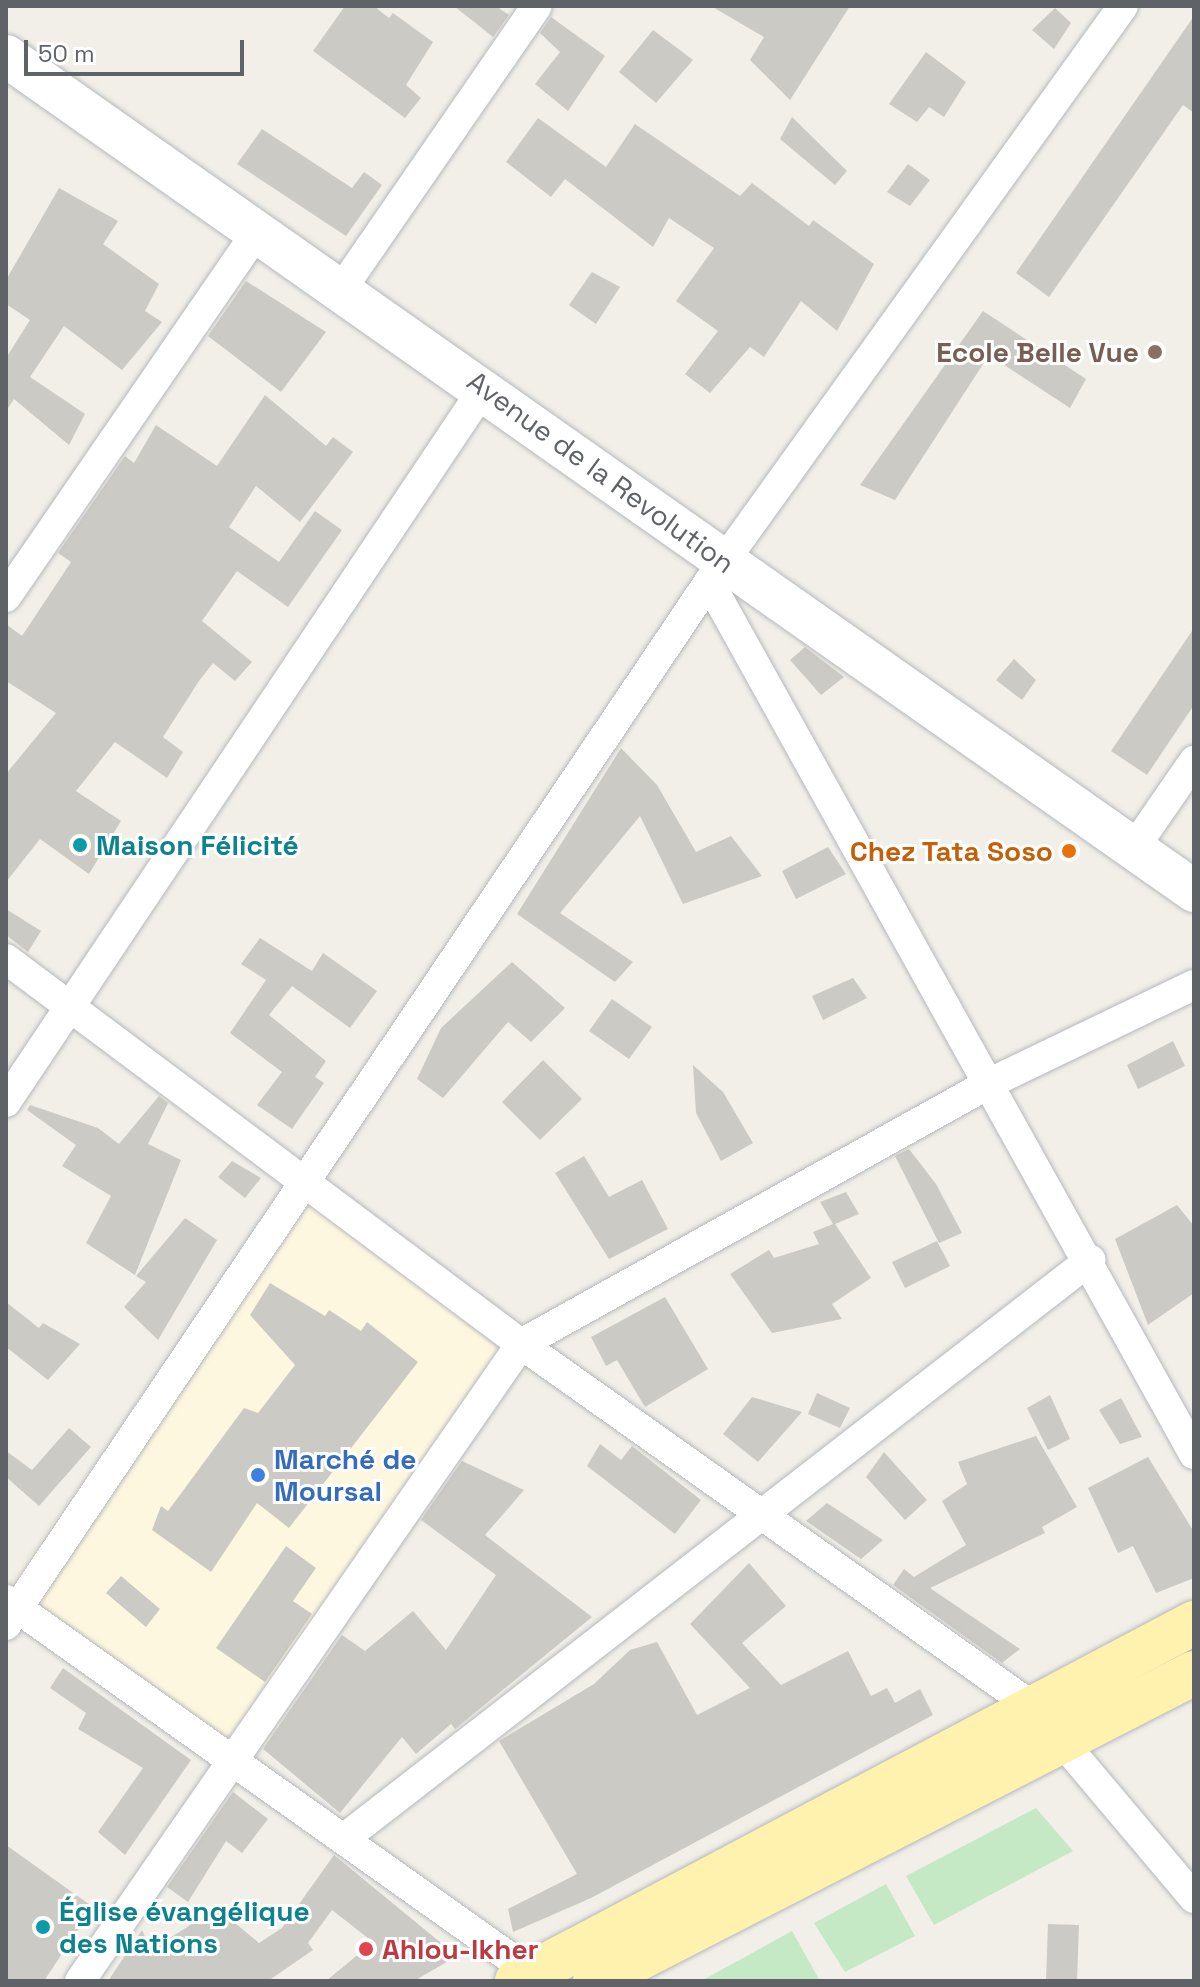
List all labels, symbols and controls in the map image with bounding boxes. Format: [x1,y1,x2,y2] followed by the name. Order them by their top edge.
[28,24,248,74] scale bar
[38,38,95,69] text: 50 m
[936,335,1139,369] place label: Ecole Belle Vue
[1146,343,1164,361] marker: Ecole Belle Vue
[461,364,741,580] street label: Avenue de la Revolution
[96,828,299,862] place label: Maison Félicité
[849,834,1053,868] place label: Chez Tata Soso
[71,836,89,854] marker: Maison Félicité
[1060,842,1078,860] marker: Chez Tata Soso
[274,1442,416,1508] place label: Marché de Moursal
[249,1466,267,1484] marker: Marché de Moursal
[59,1894,310,1960] place label: Église évangélique des Nations
[34,1918,52,1936] marker: Église évangélique des Nations
[382,1932,539,1966] place label: Ahlou-lkher
[357,1940,375,1958] marker: Ahlou-lkher

